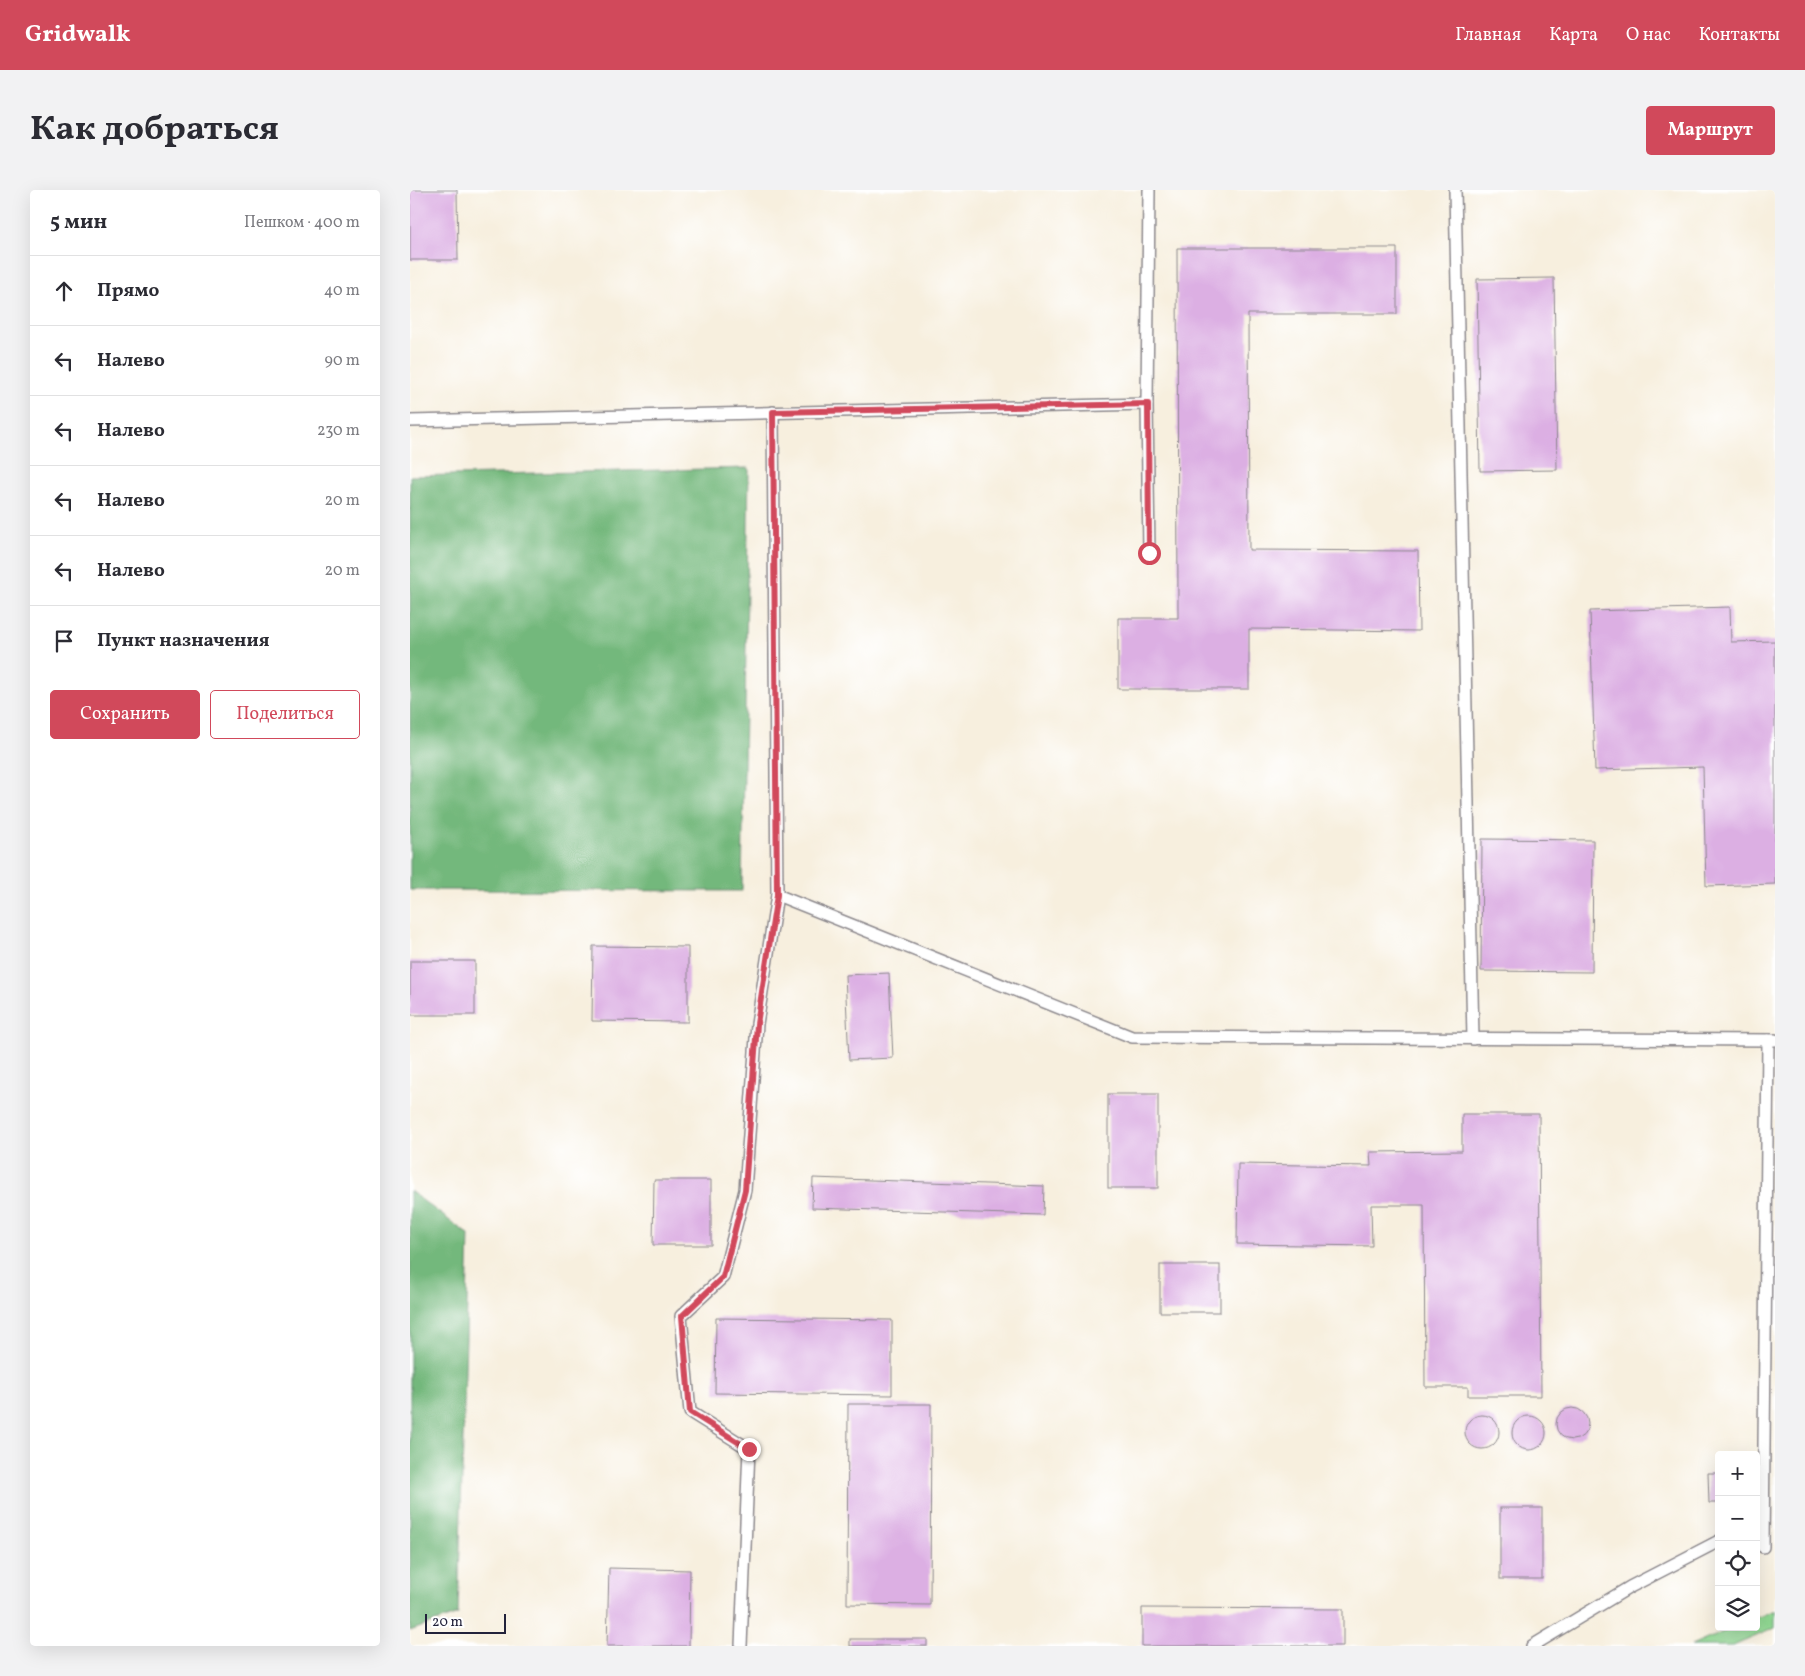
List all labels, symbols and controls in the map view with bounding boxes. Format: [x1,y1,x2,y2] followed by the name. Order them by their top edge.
[25,18,131,52] text: Gridwalk
[1455,23,1521,48] text: Главная
[1549,23,1598,48] text: Карта
[1626,23,1671,48] text: О нас
[1699,23,1780,48] text: Контакты
[30,106,279,154] text: Как добраться
[1646,106,1775,155] button: Маршрут
[50,208,107,237] text: 5 мин
[244,212,360,234] text: Пешком · 400 m
[50,277,78,305] icon: ahead
[97,278,159,304] text: Прямо
[324,280,360,302] text: 40 m
[50,347,78,375] icon: left
[97,348,165,374] text: Налево
[324,350,360,372] text: 90 m
[50,417,78,445] icon: left
[97,418,165,444] text: Налево
[317,420,360,442] text: 230 m
[50,487,78,515] icon: left
[97,488,165,514] text: Налево
[325,490,360,512] text: 20 m
[1138,542,1161,565] route start
[50,557,78,585] icon: left
[97,558,165,584] text: Налево
[325,560,360,582] text: 20 m
[50,627,78,655] icon: arrive
[97,628,270,654] text: Пункт назначения
[50,690,200,739] button: Сохранить
[210,690,360,739] button: Поделиться
[738,1438,761,1461] route end
[1715,1451,1760,1631] map controls
[1715,1451,1760,1496] button: +
[1715,1496,1760,1541] button: −
[1715,1541,1760,1586] button: locate
[1715,1586,1760,1631] button: layers
[425,1611,506,1634] scale bar
[432,1613,463,1632] text: 20 m

